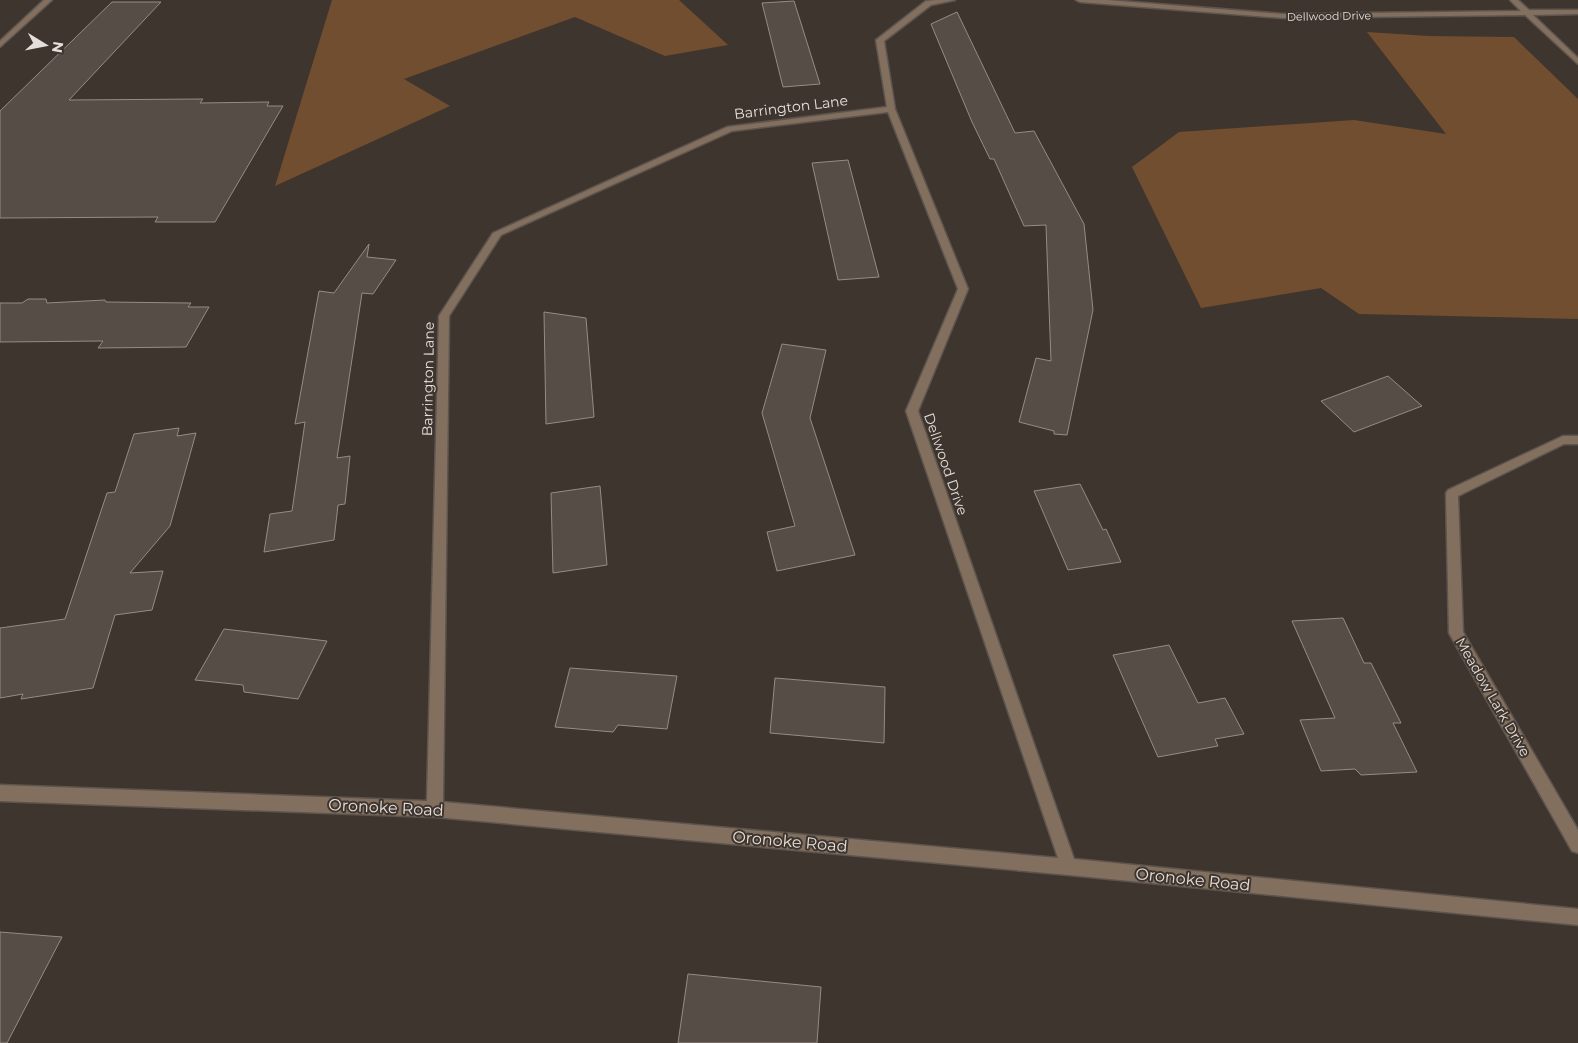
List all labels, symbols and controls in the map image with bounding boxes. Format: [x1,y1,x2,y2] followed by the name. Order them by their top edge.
[1287,8,1372,24] street label: Dellwood Drive
[20,20,70,70] north arrow
[48,40,68,54] text: N
[733,91,849,123] street label: Barrington Lane
[418,322,438,436] street label: Barrington Lane
[920,410,972,518] street label: Dellwood Drive
[1452,634,1534,760] street label: Meadow Lark Drive
[328,795,444,820] street label: Oronoke Road
[732,827,848,856] street label: Oronoke Road
[1135,864,1251,895] street label: Oronoke Road

